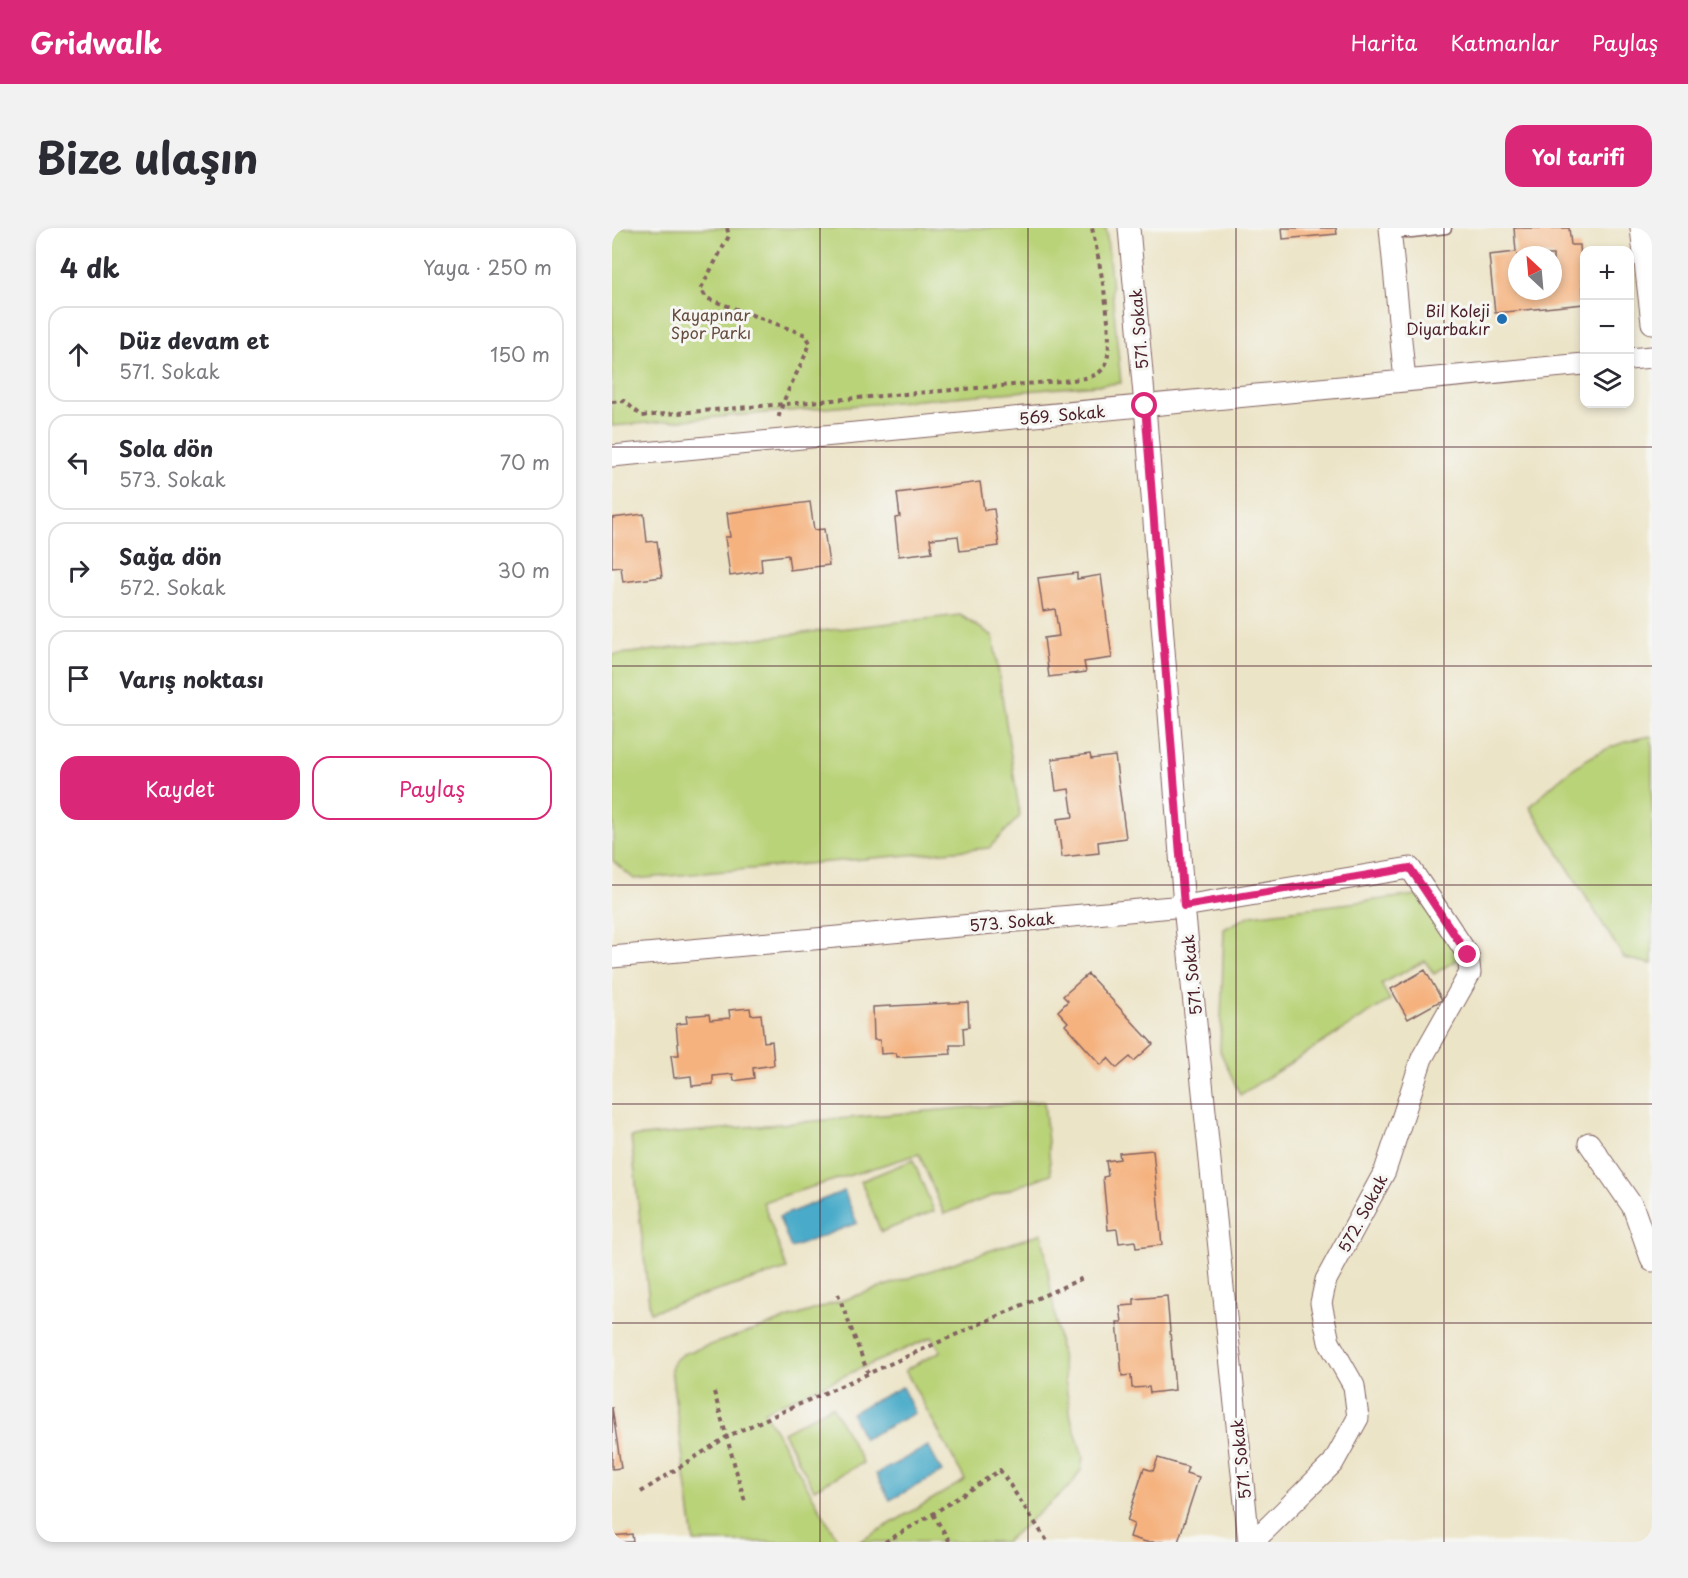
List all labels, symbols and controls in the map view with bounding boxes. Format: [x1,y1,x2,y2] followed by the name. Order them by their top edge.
[30,21,162,64] text: Gridwalk
[1351,26,1417,58] text: Harita
[1450,26,1559,58] text: Katmanlar
[1592,26,1658,58] text: Paylaş
[36,125,258,188] text: Bize ulaşın
[1505,125,1652,187] button: Yol tarifi
[1508,246,1562,300] north arrow
[1580,246,1634,408] map controls
[1580,246,1634,300] button: +
[60,248,120,287] text: 4 dk
[423,252,552,282] text: Yaya · 250 m
[1123,288,1153,370] street label: 571. Sokak
[1406,298,1491,340] place label: Bil Koleji Diyarbakır
[1580,300,1634,354] button: −
[671,302,751,344] park label: Kayapınar Spor Parkı
[1495,312,1509,326] marker: Bil Koleji Diyarbakır
[119,323,270,356] text: Düz devam et
[62,338,95,371] icon: ahead
[490,339,550,369] text: 150 m
[1580,354,1634,408] button: layers
[119,356,220,386] text: 571. Sokak
[1131,392,1157,418] route start
[1018,398,1106,430] street label: 569. Sokak
[119,431,213,464] text: Sola dön
[62,446,95,479] icon: left
[500,447,550,477] text: 70 m
[119,464,226,494] text: 573. Sokak
[119,539,222,572] text: Sağa dön
[62,554,95,587] icon: right
[497,555,550,585] text: 30 m
[119,572,226,602] text: 572. Sokak
[62,662,95,695] icon: arrive
[119,662,264,695] text: Varış noktası
[60,756,300,820] button: Kaydet
[312,756,552,820] button: Paylaş
[968,905,1056,937] street label: 573. Sokak
[1175,934,1207,1016] street label: 571. Sokak
[1454,941,1480,967] route end
[1331,1170,1393,1256] street label: 572. Sokak
[1224,1418,1256,1500] street label: 571. Sokak

